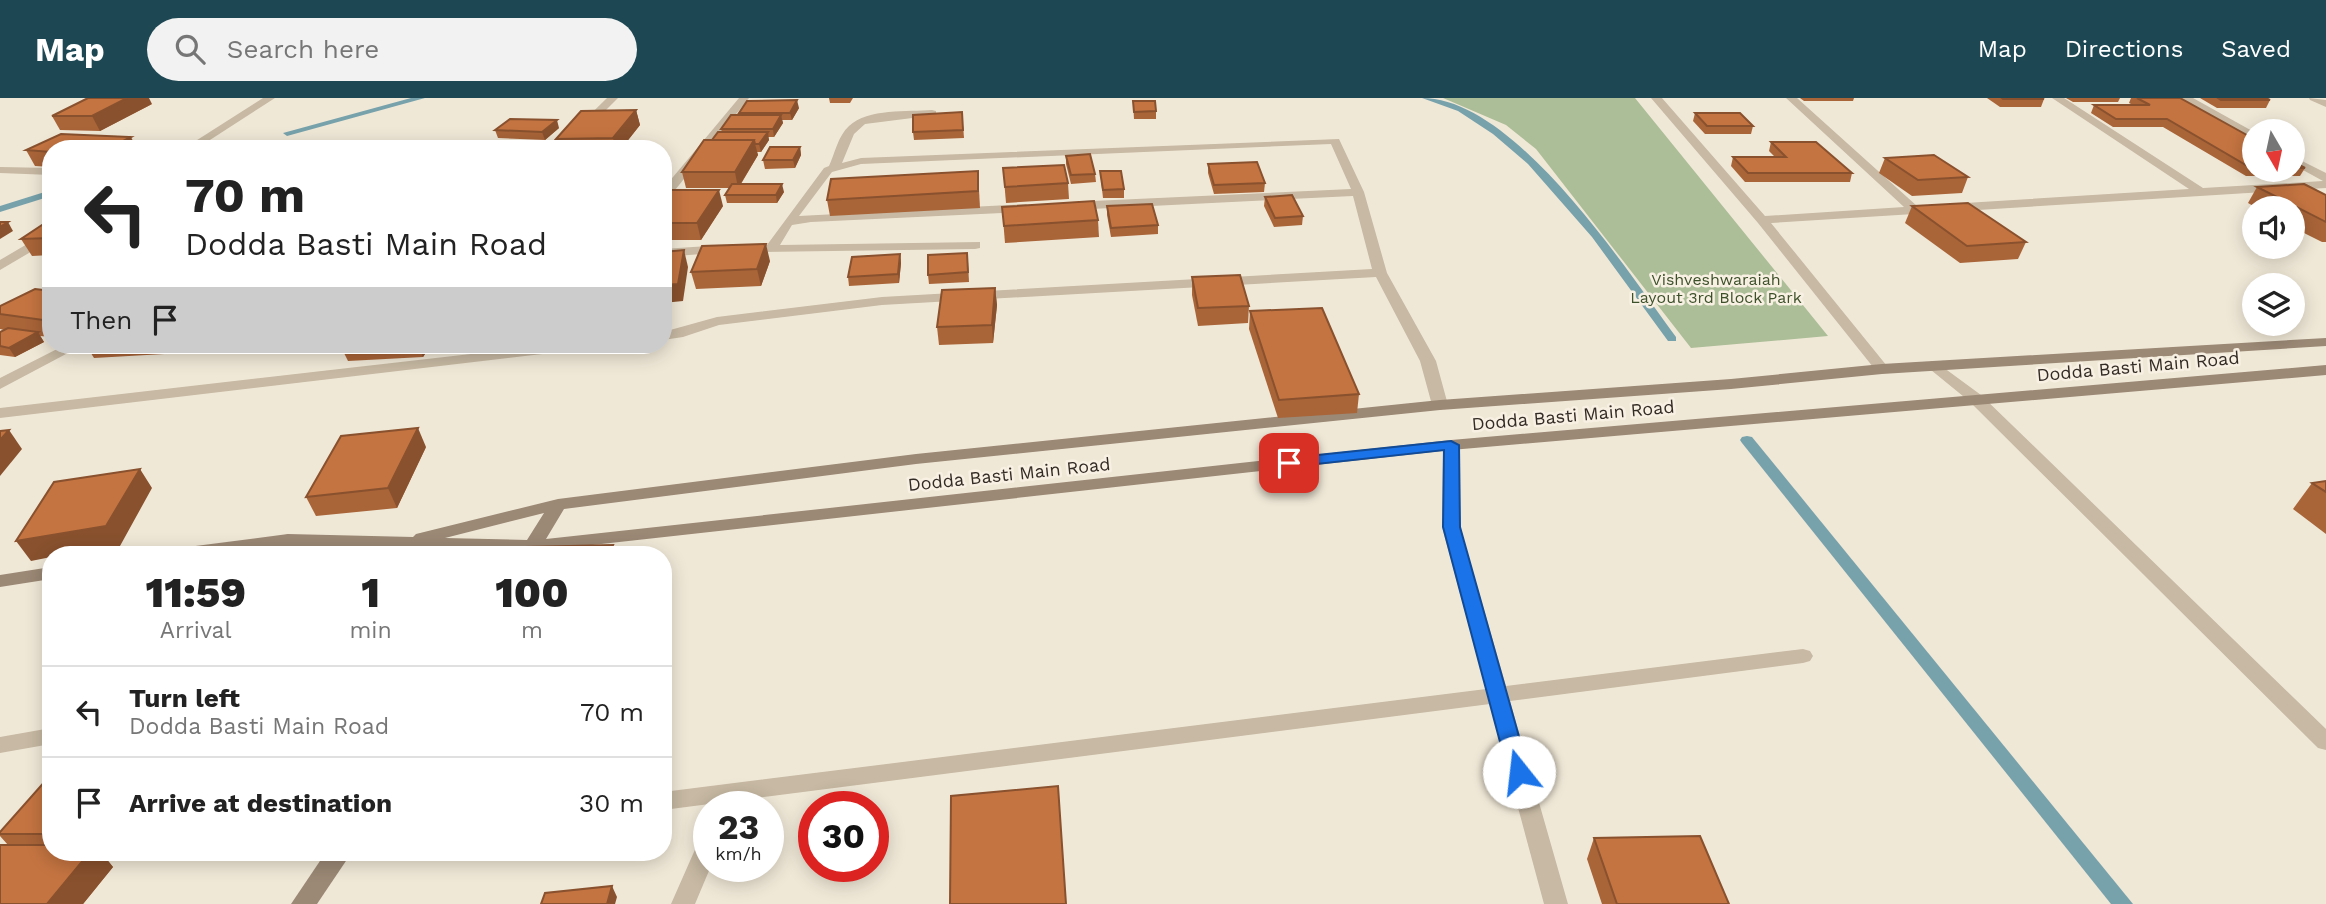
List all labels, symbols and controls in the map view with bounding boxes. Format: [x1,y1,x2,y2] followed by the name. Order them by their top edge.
[147,18,637,81] search box
[35,30,105,69] text: Map
[171,30,209,68] icon: search
[227,34,379,64] text: Search here
[1978,35,2027,63] text: Map
[2065,35,2183,63] text: Directions
[2221,35,2291,63] text: Saved
[2242,119,2305,182] north arrow
[2242,119,2305,336] map controls
[185,166,305,224] text: 70 m
[70,168,161,259] icon: left
[2242,196,2305,259] button: sound
[185,225,547,263] text: Dodda Basti Main Road
[1630,270,1802,307] park label: Vishveshwaraiah Layout 3rd Block Park
[2242,273,2305,336] button: layers
[146,301,184,339] icon: arrive
[70,305,132,335] text: Then
[2036,347,2240,385] street label: Dodda Basti Main Road
[1471,396,1675,434] street label: Dodda Basti Main Road
[1259,433,1319,493] pin
[1270,444,1308,482] icon: arrive
[907,453,1111,495] street label: Dodda Basti Main Road
[145,568,246,617] text: 11:59
[361,568,380,617] text: 1
[495,568,569,617] text: 100
[160,617,232,644] text: Arrival
[349,617,392,644] text: min
[521,617,543,644] text: m
[129,683,240,713] text: Turn left
[70,693,108,731] icon: left
[580,697,644,727] text: 70 m
[129,713,389,740] text: Dodda Basti Main Road
[1482,735,1556,809] position arrow
[70,784,108,822] icon: arrive
[129,788,392,818] text: Arrive at destination
[579,788,644,818] text: 30 m
[798,791,889,882] speed limit sign: 30
[718,806,759,848] text: 23
[715,843,762,864] text: km/h

